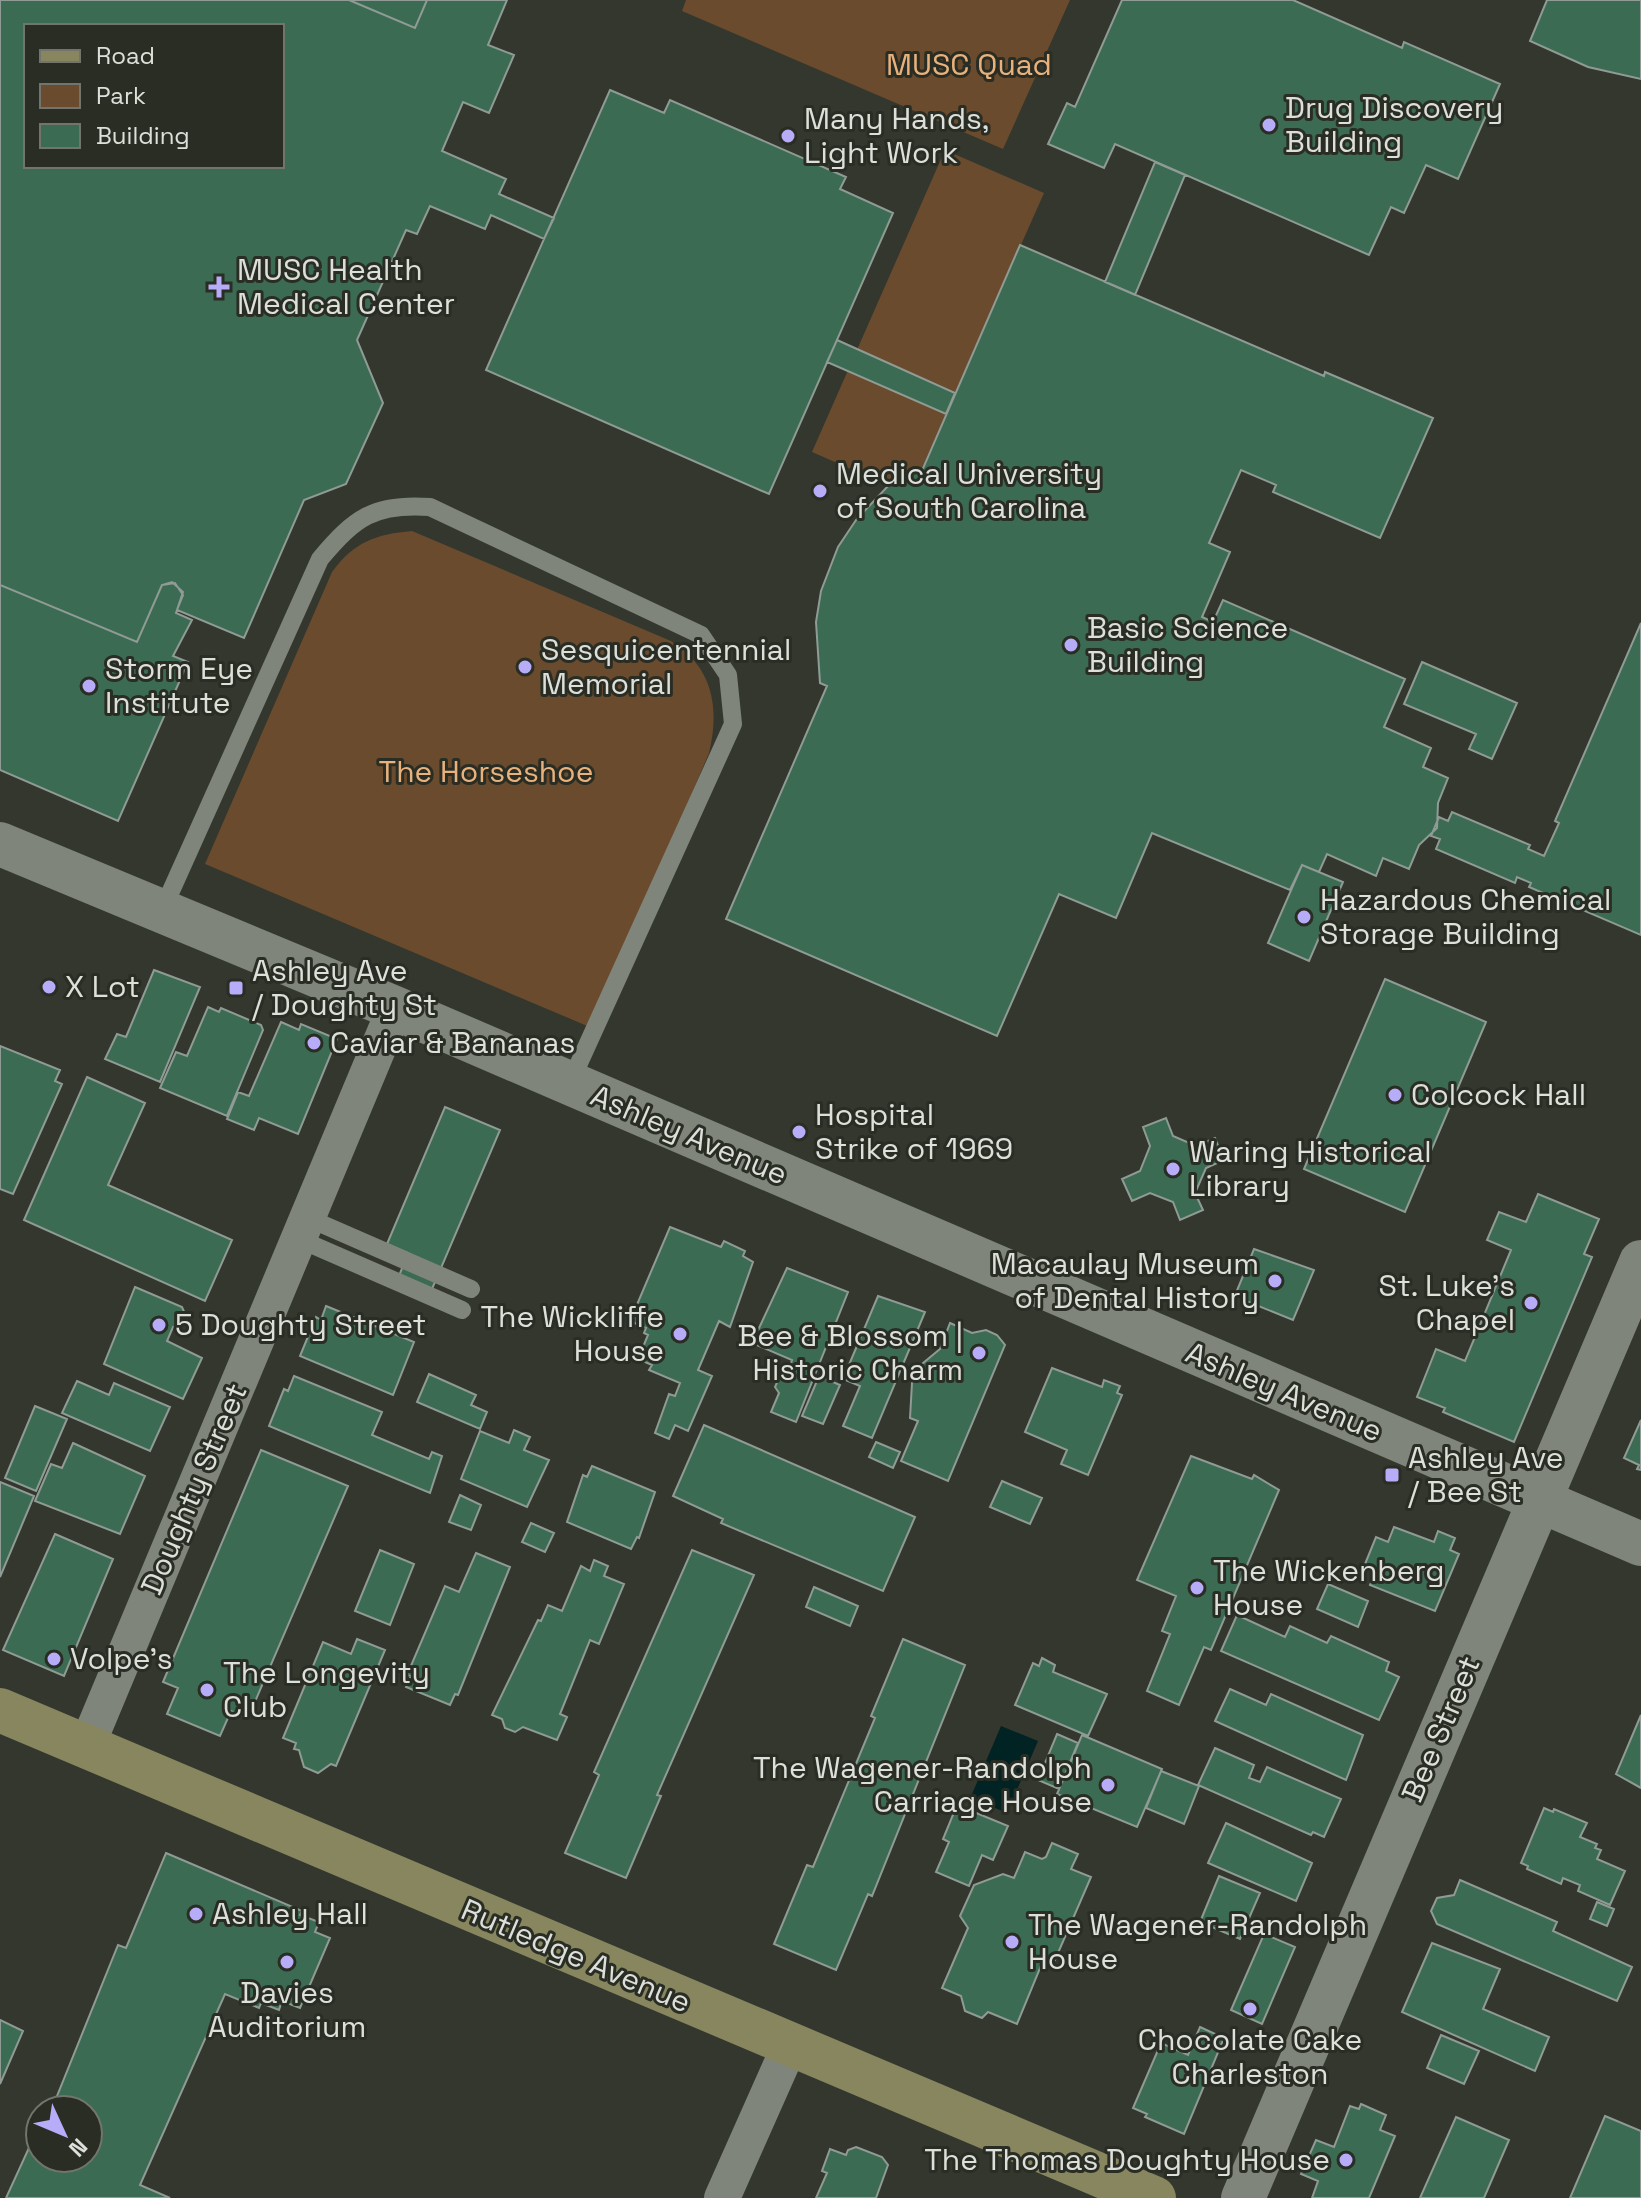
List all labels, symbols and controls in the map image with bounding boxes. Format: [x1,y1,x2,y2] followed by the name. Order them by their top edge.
[24,24,284,168] legend
[96,40,155,71] text: Road
[886,45,1052,84] park label: MUSC Quad
[96,80,146,111] text: Park
[1285,88,1503,161] place label: Drug Discovery Building
[804,99,989,172] place label: Many Hands, Light Work
[1260,116,1278,134] marker: Drug Discovery Building
[96,120,190,151] text: Building
[779,127,797,145] marker: Many Hands, Light Work
[237,250,455,323] place label: MUSC Health Medical Center
[208,276,230,298] marker: MUSC Health Medical Center
[836,454,1102,527] place label: Medical University of South Carolina
[811,482,829,500] marker: Medical University of South Carolina
[1087,608,1288,681] place label: Basic Science Building
[541,630,791,703] place label: Sesquicentennial Memorial
[1062,636,1080,654] marker: Basic Science Building
[105,649,253,722] place label: Storm Eye Institute
[516,658,534,676] marker: Sesquicentennial Memorial
[80,677,98,695] marker: Storm Eye Institute
[379,752,593,791] park label: The Horseshoe
[1320,880,1611,953] place label: Hazardous Chemical Storage Building
[1295,908,1313,926] marker: Hazardous Chemical Storage Building
[252,951,437,1024] place label: Ashley Ave / Doughty St
[65,967,140,1006] place label: X Lot
[40,978,58,996] marker: X Lot
[227,979,245,997] marker: Ashley Ave / Doughty St
[330,1023,575,1062] place label: Caviar & Bananas
[305,1034,323,1052] marker: Caviar & Bananas
[1411,1075,1586,1114] place label: Colcock Hall
[585,1076,793,1193] street label: Ashley Avenue
[1386,1086,1404,1104] marker: Colcock Hall
[815,1095,1013,1168] place label: Hospital Strike of 1969
[790,1123,808,1141] marker: Hospital Strike of 1969
[1189,1132,1432,1205] place label: Waring Historical Library
[1164,1160,1182,1178] marker: Waring Historical Library
[991,1244,1259,1317] place label: Macaulay Museum of Dental History
[1379,1266,1515,1339] place label: St. Luke's Chapel
[1266,1272,1284,1290] marker: Macaulay Museum of Dental History
[1522,1294,1540,1312] marker: St. Luke's Chapel
[480,1297,664,1370] place label: The Wickliffe House
[175,1305,426,1344] place label: 5 Doughty Street
[150,1316,168,1334] marker: 5 Doughty Street
[738,1316,963,1389] place label: Bee & Blossom | Historic Charm
[671,1325,689,1343] marker: The Wickliffe House
[1180,1333,1388,1450] street label: Ashley Avenue
[970,1344,988,1362] marker: Bee & Blossom | Historic Charm
[132,1377,256,1600] street label: Doughty Street
[1408,1438,1564,1511] place label: Ashley Ave / Bee St
[1383,1466,1401,1484] marker: Ashley Ave / Bee St
[1213,1551,1444,1624] place label: The Wickenberg House
[1188,1579,1206,1597] marker: The Wickenberg House
[70,1639,173,1678] place label: Volpe's
[45,1650,63,1668] marker: Volpe's
[1392,1650,1489,1808] street label: Bee Street
[223,1653,430,1726] place label: The Longevity Club
[198,1681,216,1699] marker: The Longevity Club
[753,1748,1092,1821] place label: The Wagener-Randolph Carriage House
[1099,1776,1117,1794] marker: The Wagener-Randolph Carriage House
[455,1890,697,2022] street label: Rutledge Avenue
[212,1894,368,1933] place label: Ashley Hall
[187,1905,205,1923] marker: Ashley Hall
[1028,1905,1367,1978] place label: The Wagener-Randolph House
[1003,1933,1021,1951] marker: The Wagener-Randolph House
[278,1953,296,1971] marker: Davies Auditorium
[208,1973,366,2046] place label: Davies Auditorium
[1241,2000,1259,2018] marker: Chocolate Cake Charleston
[1138,2020,1362,2093] place label: Chocolate Cake Charleston
[24,2094,104,2174] north arrow
[63,2133,94,2163] text: N
[924,2140,1330,2179] place label: The Thomas Doughty House
[1337,2151,1355,2169] marker: The Thomas Doughty House

